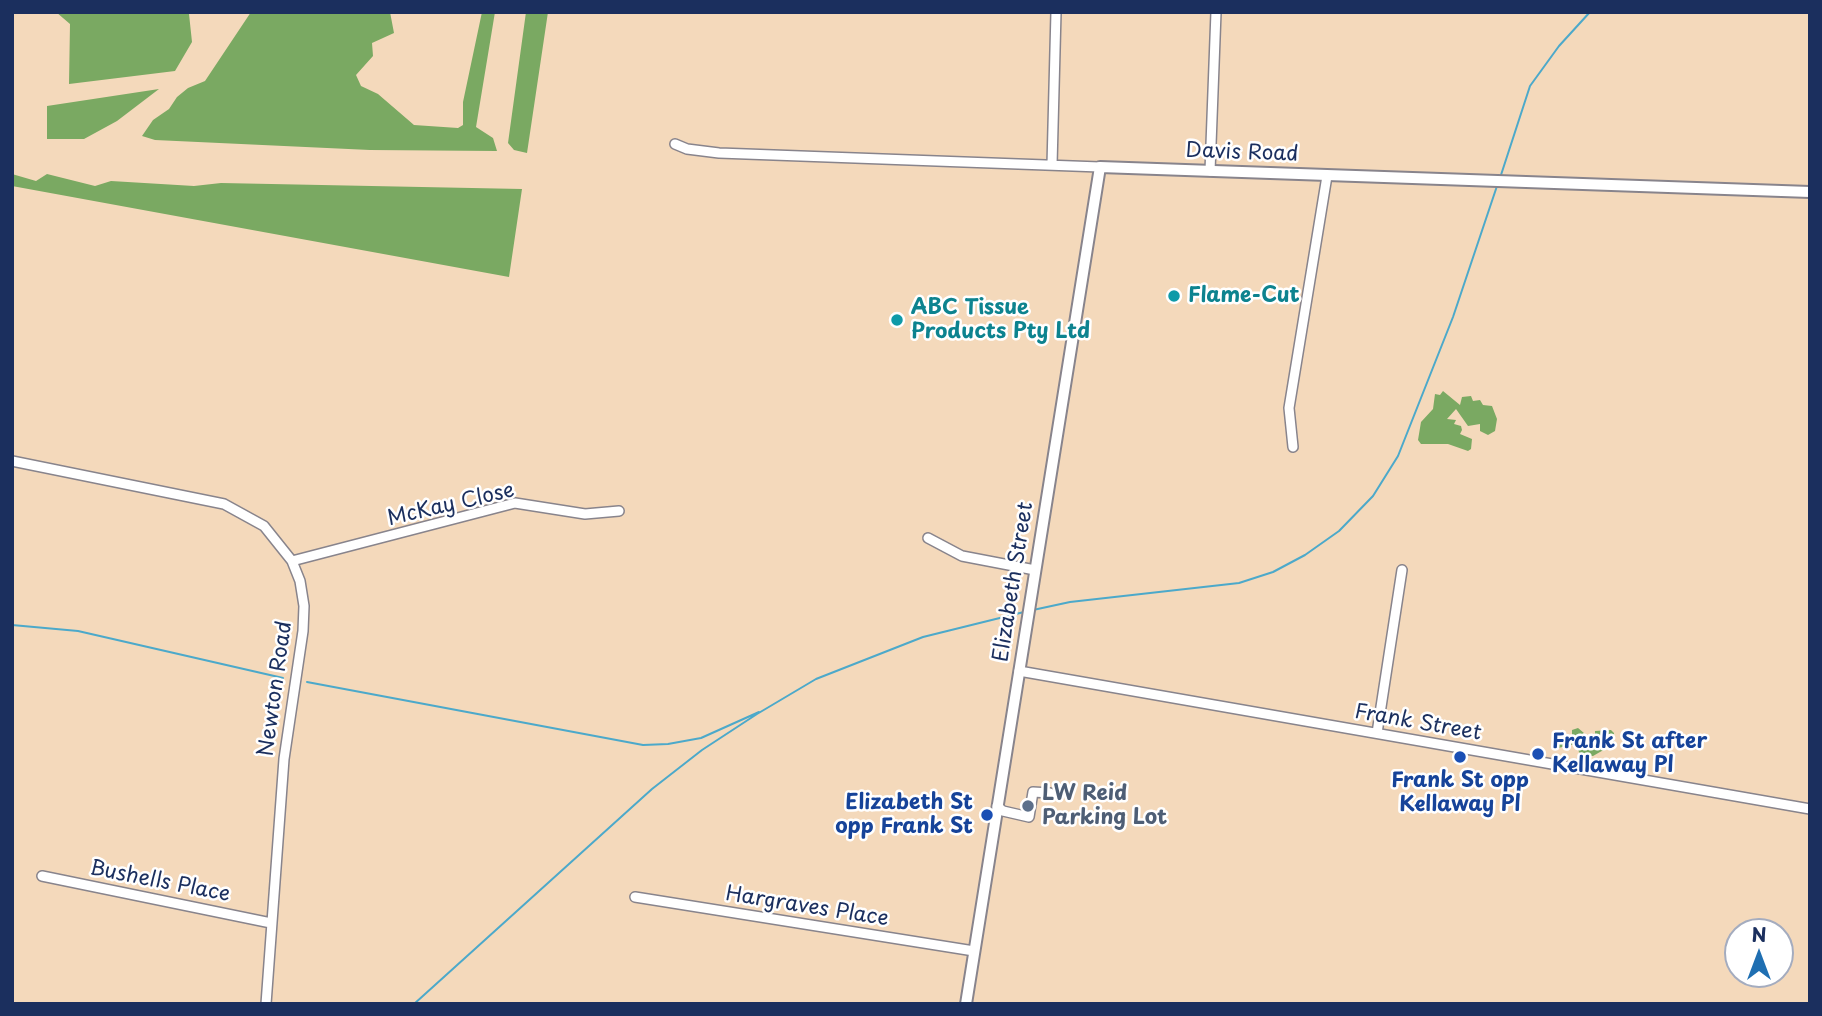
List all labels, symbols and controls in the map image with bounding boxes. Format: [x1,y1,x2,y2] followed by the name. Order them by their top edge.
[1185,138,1299,168] street label: Davis Road
[1188,283,1300,309] place label: Flame-Cut
[1166,288,1182,304] marker: Flame-Cut
[911,295,1090,345] place label: ABC Tissue Products Pty Ltd
[889,312,905,328] marker: ABC Tissue Products Pty Ltd
[385,478,517,532] street label: McKay Close
[989,500,1039,664] street label: Elizabeth Street
[254,620,298,758] street label: Newton Road
[1353,699,1483,747] street label: Frank Street
[1552,729,1707,779] place label: Frank St after Kellaway Pl
[1530,746,1546,762] marker: Frank St after Kellaway Pl
[1452,749,1468,765] marker: Frank St opp Kellaway Pl
[1391,768,1529,818] place label: Frank St opp Kellaway Pl
[1042,781,1167,831] place label: LW Reid Parking Lot
[835,790,973,840] place label: Elizabeth St opp Frank St
[1020,798,1036,814] marker: LW Reid Parking Lot
[979,807,995,823] marker: Elizabeth St opp Frank St
[88,856,232,908] street label: Bushells Place
[724,882,890,932] street label: Hargraves Place
[1724,918,1794,988] north arrow
[1751,920,1767,948] text: N

